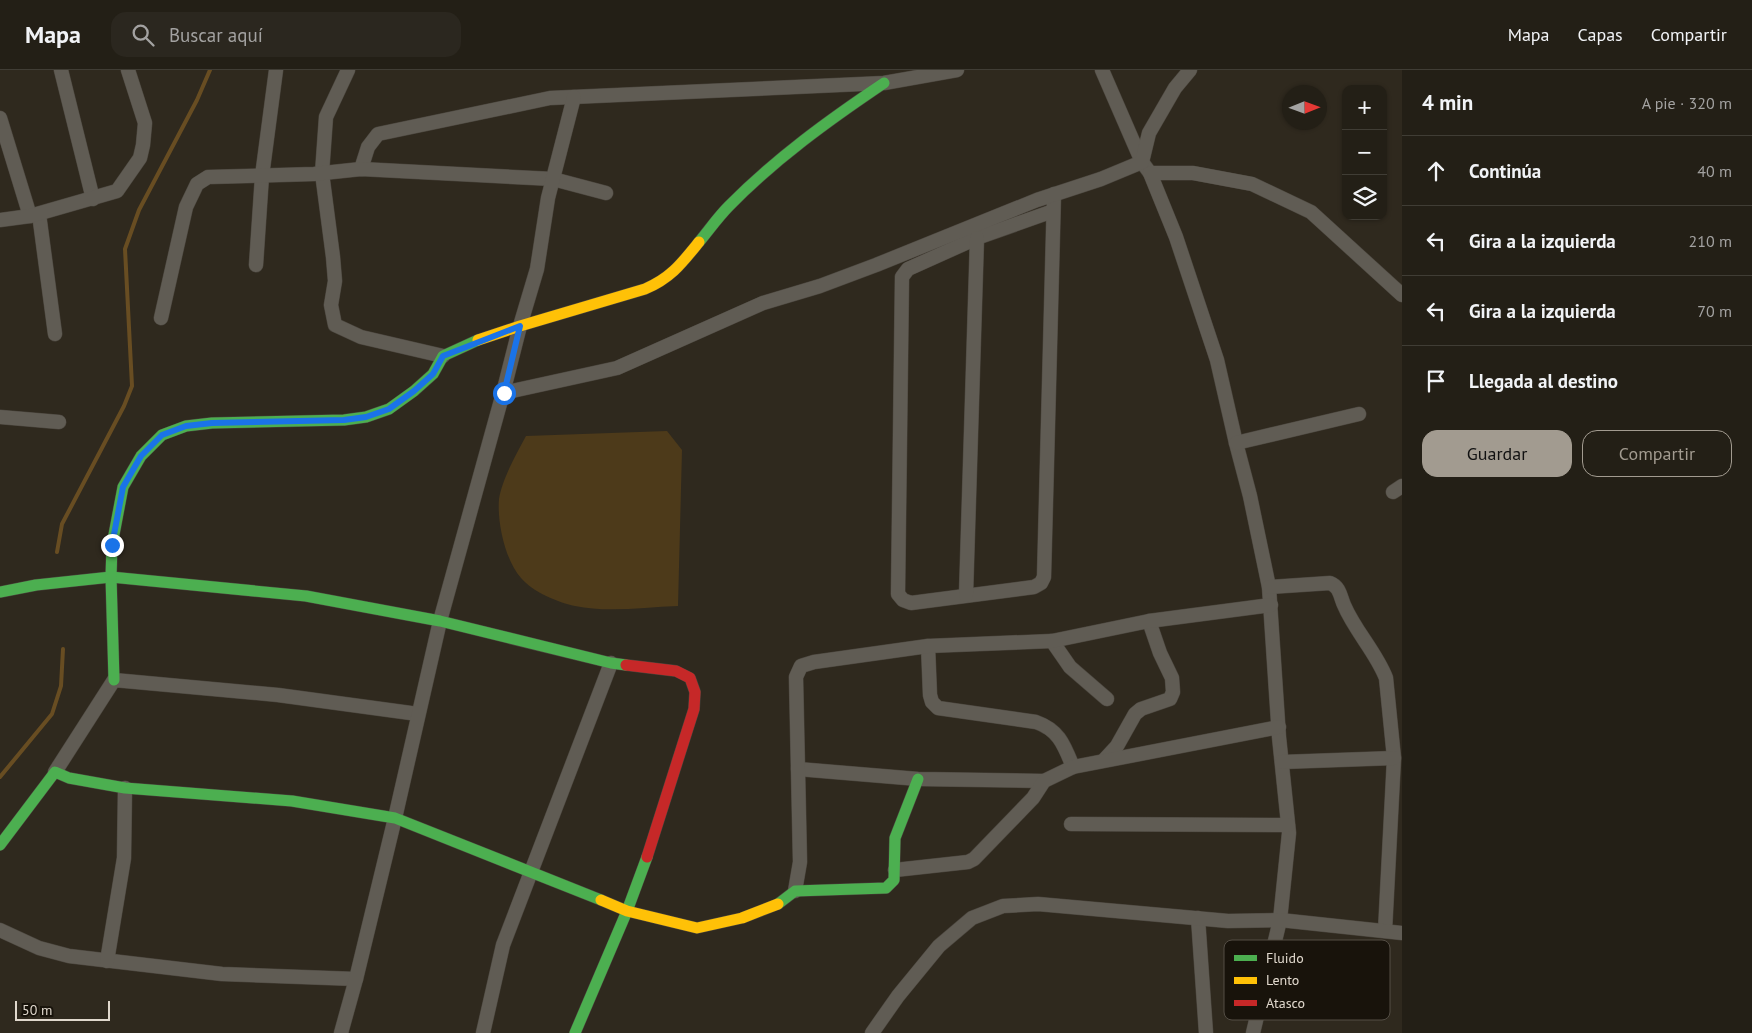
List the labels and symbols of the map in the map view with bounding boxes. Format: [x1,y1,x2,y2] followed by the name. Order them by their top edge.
[1282,85,1327,130] north arrow
[493,382,516,405] route start
[101,534,124,557] route end
[1224,940,1390,1020] legend
[1266,949,1304,967] text: Fluido
[1266,971,1299,989] text: Lento
[1266,994,1305,1012] text: Atasco
[15,998,110,1021] scale bar

